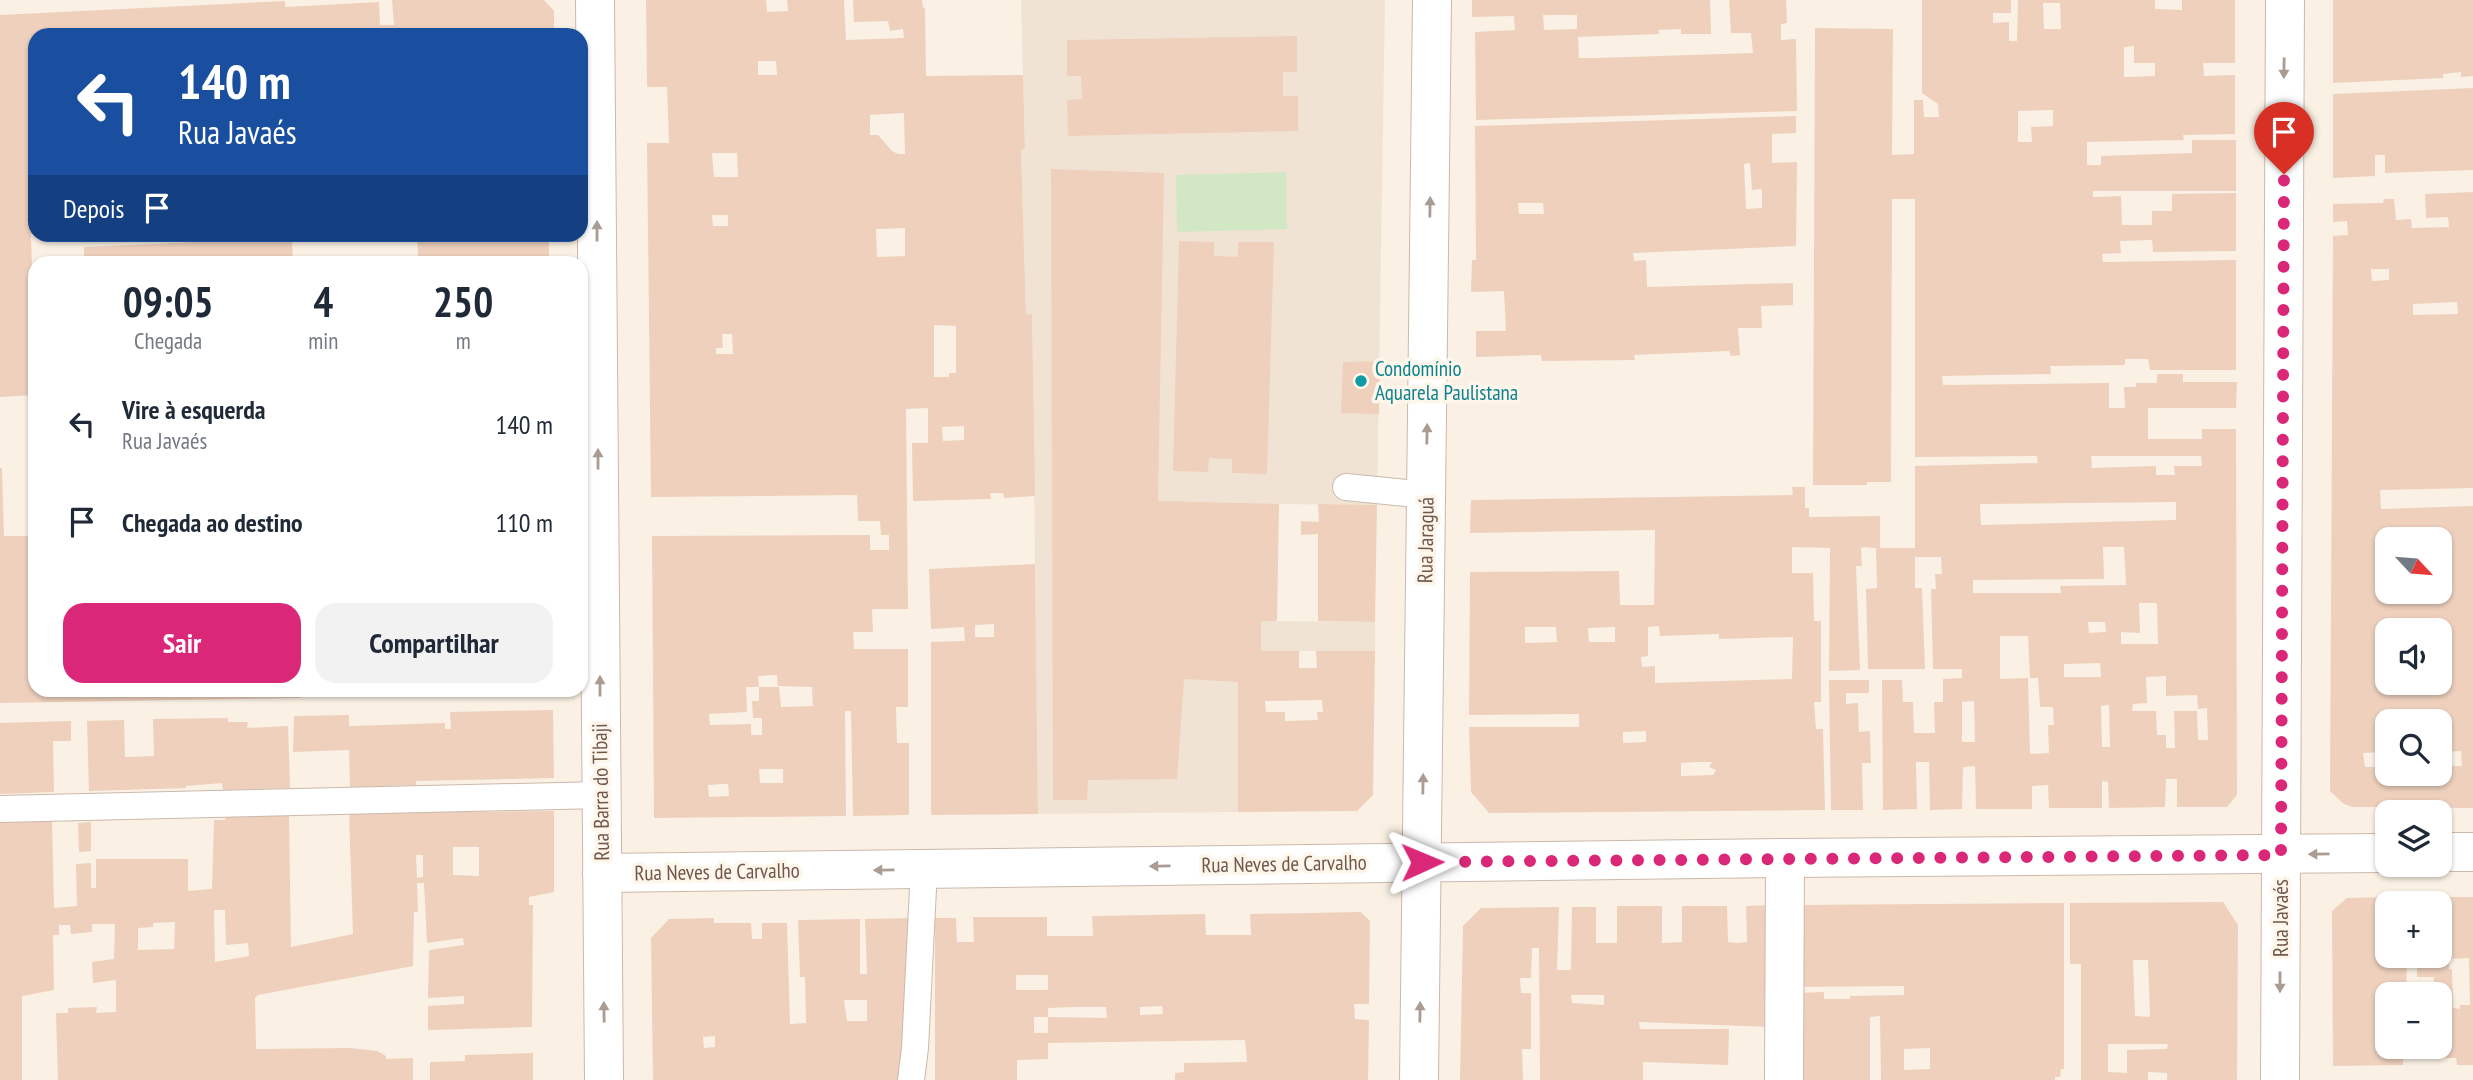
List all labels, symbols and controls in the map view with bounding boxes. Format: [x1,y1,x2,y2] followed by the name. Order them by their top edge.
[178,49,291,113] text: 140 m
[63,56,154,147] icon: left
[2279,57,2290,79] one-way arrow
[2254,102,2314,174] pin
[178,111,297,153] text: Rua Javaés
[2265,113,2303,151] icon: arrive
[138,189,176,227] icon: arrive
[63,192,124,225] text: Depois
[1424,196,1435,218] one-way arrow
[591,220,603,242] one-way arrow
[123,274,214,329] text: 09:05
[313,274,333,329] text: 4
[433,274,493,329] text: 250
[134,326,202,355] text: Chegada
[308,326,338,355] text: min
[456,326,471,355] text: m
[1375,355,1518,406] place label: Condomínio Aquarela Paulistana
[1353,373,1369,389] marker: Condomínio Aquarela Paulistana
[122,393,265,426] text: Vire à esquerda
[63,405,101,443] icon: left
[495,408,553,441] text: 140 m
[1421,423,1433,445] one-way arrow
[122,426,207,455] text: Rua Javaés
[592,448,604,470] one-way arrow
[1411,497,1440,583] street label: Rua Jaraguá
[63,503,101,541] icon: arrive
[122,506,303,539] text: Chegada ao destino
[495,506,553,539] text: 110 m
[2375,527,2452,604] north arrow
[2375,527,2452,1059] map controls
[63,603,301,683] button: Sair
[315,603,553,683] button: Compartilhar
[2375,618,2452,695] button: sound
[594,675,606,697] one-way arrow
[2375,709,2452,786] button: search
[586,723,615,861] street label: Rua Barra do Tibaji
[1417,773,1429,795] one-way arrow
[2375,800,2452,877] button: layers
[1385,825,1459,899] position arrow
[2308,848,2330,860] one-way arrow
[1201,849,1367,878] street label: Rua Neves de Carvalho
[634,857,800,886] street label: Rua Neves de Carvalho
[1149,860,1171,871] one-way arrow
[873,864,895,875] one-way arrow
[2267,879,2294,957] street label: Rua Javaés
[2375,891,2452,968] button: +
[2275,971,2286,993] one-way arrow
[2375,982,2452,1059] button: −
[598,1001,609,1023] one-way arrow
[1414,1001,1426,1023] one-way arrow

